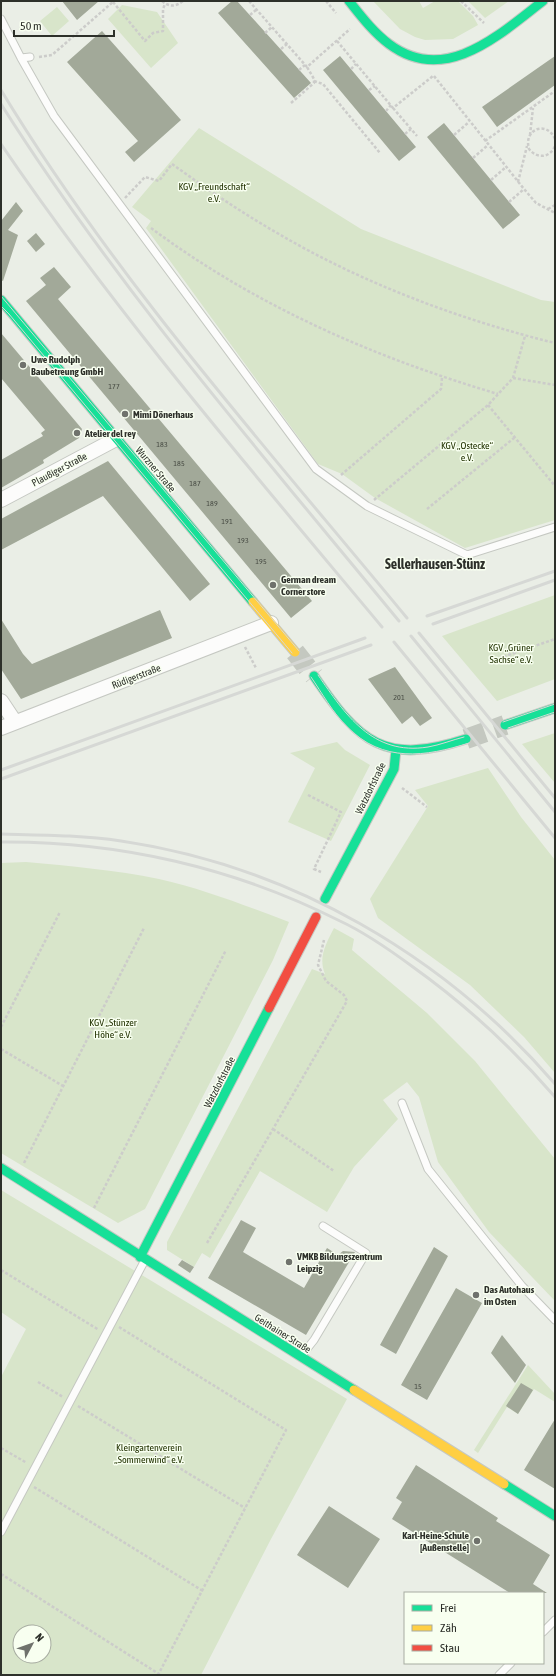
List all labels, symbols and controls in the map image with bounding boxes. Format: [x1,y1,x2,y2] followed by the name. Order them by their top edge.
[14,12,114,38] scale bar
[20,19,42,33] text: 50 m
[178,181,250,204] park label: KGV „Freundschaft“ e.V.
[31,354,103,377] place label: Uwe Rudolph Baubetreung GmbH
[18,360,28,370] marker: Uwe Rudolph Baubetreung GmbH
[108,382,120,391] house number: 177
[120,409,130,419] marker: Mimi Dönerhaus
[133,409,194,420] place label: Mimi Dönerhaus
[72,428,82,438] marker: Atelier del rey
[84,428,137,439] place label: Atelier del rey
[156,440,168,449] house number: 183
[441,440,494,463] park label: KGV „Ostecke“ e.V.
[133,444,178,495] street label: Wurzner Straße
[30,450,89,489] street label: Plaußiger Straße
[173,459,185,468] house number: 185
[189,479,201,488] house number: 187
[206,499,218,508] house number: 189
[221,517,233,526] house number: 191
[237,536,249,545] house number: 193
[385,556,485,572] district label: Sellerhausen-Stünz
[255,557,267,566] house number: 195
[281,574,336,597] place label: German dream Corner store
[268,580,278,590] marker: German dream Corner store
[488,642,535,665] park label: KGV „Grüner Sachse“ e.V.
[110,662,163,691] street label: Rüdigerstraße
[393,693,405,702] house number: 201
[353,760,388,816] street label: Watzdorfstraße
[89,1017,138,1040] park label: KGV „Stünzer Höhe“ e.V.
[202,1054,237,1110] street label: Watzdorfstraße
[296,1251,382,1274] place label: VMKB Bildungszentrum Leipzig
[284,1257,294,1267] marker: VMKB Bildungszentrum Leipzig
[484,1284,535,1307] place label: Das Autohaus im Osten
[471,1290,481,1300] marker: Das Autohaus im Osten
[253,1312,313,1355] street label: Geithainer Straße
[414,1382,422,1391] house number: 15
[114,1442,184,1465] park label: Kleingartenverein „Sommerwind“ e.V.
[402,1530,469,1553] place label: Karl-Heine-Schule [Außenstelle]
[472,1536,482,1546] marker: Karl-Heine-Schule [Außenstelle]
[404,1592,544,1664] legend
[440,1601,456,1615] text: Frei
[440,1621,457,1635] text: Zäh
[12,1624,52,1664] north arrow
[33,1631,46,1644] text: N
[440,1641,460,1655] text: Stau

